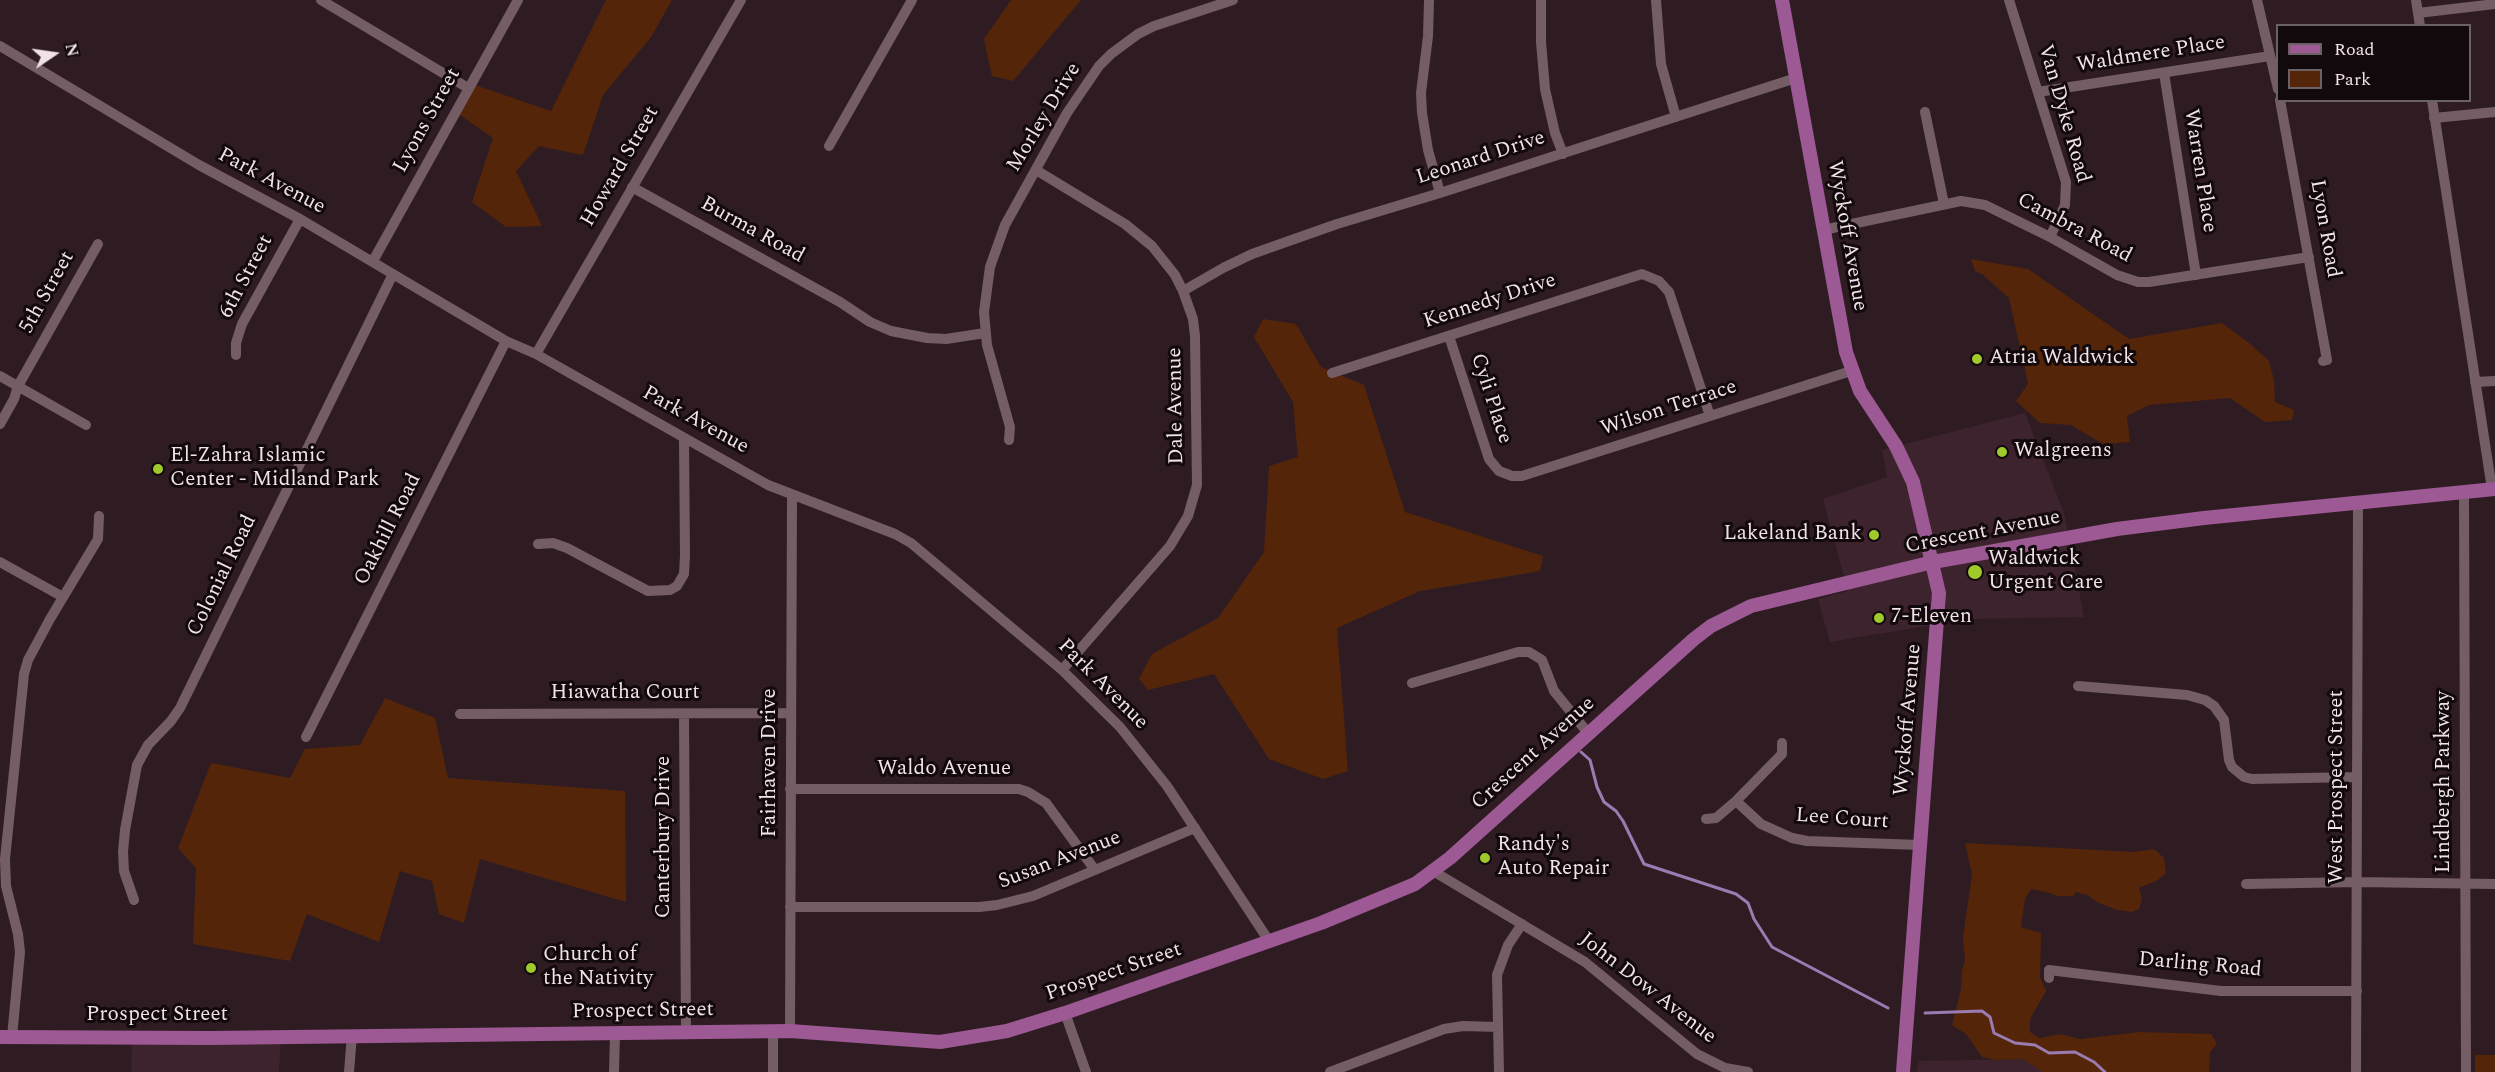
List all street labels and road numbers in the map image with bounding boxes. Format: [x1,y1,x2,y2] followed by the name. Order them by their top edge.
[2075,31,2227,79] street label: Waldmere Place
[2031,42,2095,186] street label: Van Dyke Road
[1003,59,1087,177] street label: Morley Drive
[389,64,467,178] street label: Lyons Street
[576,102,666,232] street label: Howard Street
[2177,107,2221,235] street label: Warren Place
[1413,126,1549,192] street label: Leonard Drive
[213,143,329,221] street label: Park Avenue
[1820,159,1872,313] street label: Wyckoff Avenue
[2303,178,2345,280] street label: Lyon Road
[2012,188,2136,270] street label: Cambra Road
[696,192,808,270] street label: Burma Road
[215,231,279,323] street label: 6th Street
[15,247,81,339] street label: 5th Street
[1421,269,1559,335] street label: Kennedy Drive
[1163,347,1191,465] street label: Dale Avenue
[1464,351,1516,447] street label: Cyli Place
[1598,375,1740,443] street label: Wilson Terrace
[637,381,753,461] street label: Park Avenue
[350,470,428,590] street label: Oakhill Road
[1903,506,2063,560] street label: Crescent Avenue
[183,511,263,641] street label: Colonial Road
[1051,634,1153,736] street label: Park Avenue
[1890,643,1928,797] street label: Wyckoff Avenue
[550,681,700,707] street label: Hiawatha Court
[758,688,784,838] street label: Fairhaven Drive
[2325,690,2351,884] street label: West Prospect Street
[2432,691,2458,873] street label: Lindbergh Parkway
[1467,692,1601,816] street label: Crescent Avenue
[652,756,678,918] street label: Canterbury Drive
[877,757,1011,783] street label: Waldo Avenue
[1795,804,1889,836] street label: Lee Court
[995,826,1125,896] street label: Susan Avenue
[1574,928,1720,1050] street label: John Dow Avenue
[1043,938,1185,1008] street label: Prospect Street
[2137,948,2263,984] street label: Darling Road
[572,998,714,1026] street label: Prospect Street
[86,1003,228,1029] street label: Prospect Street

